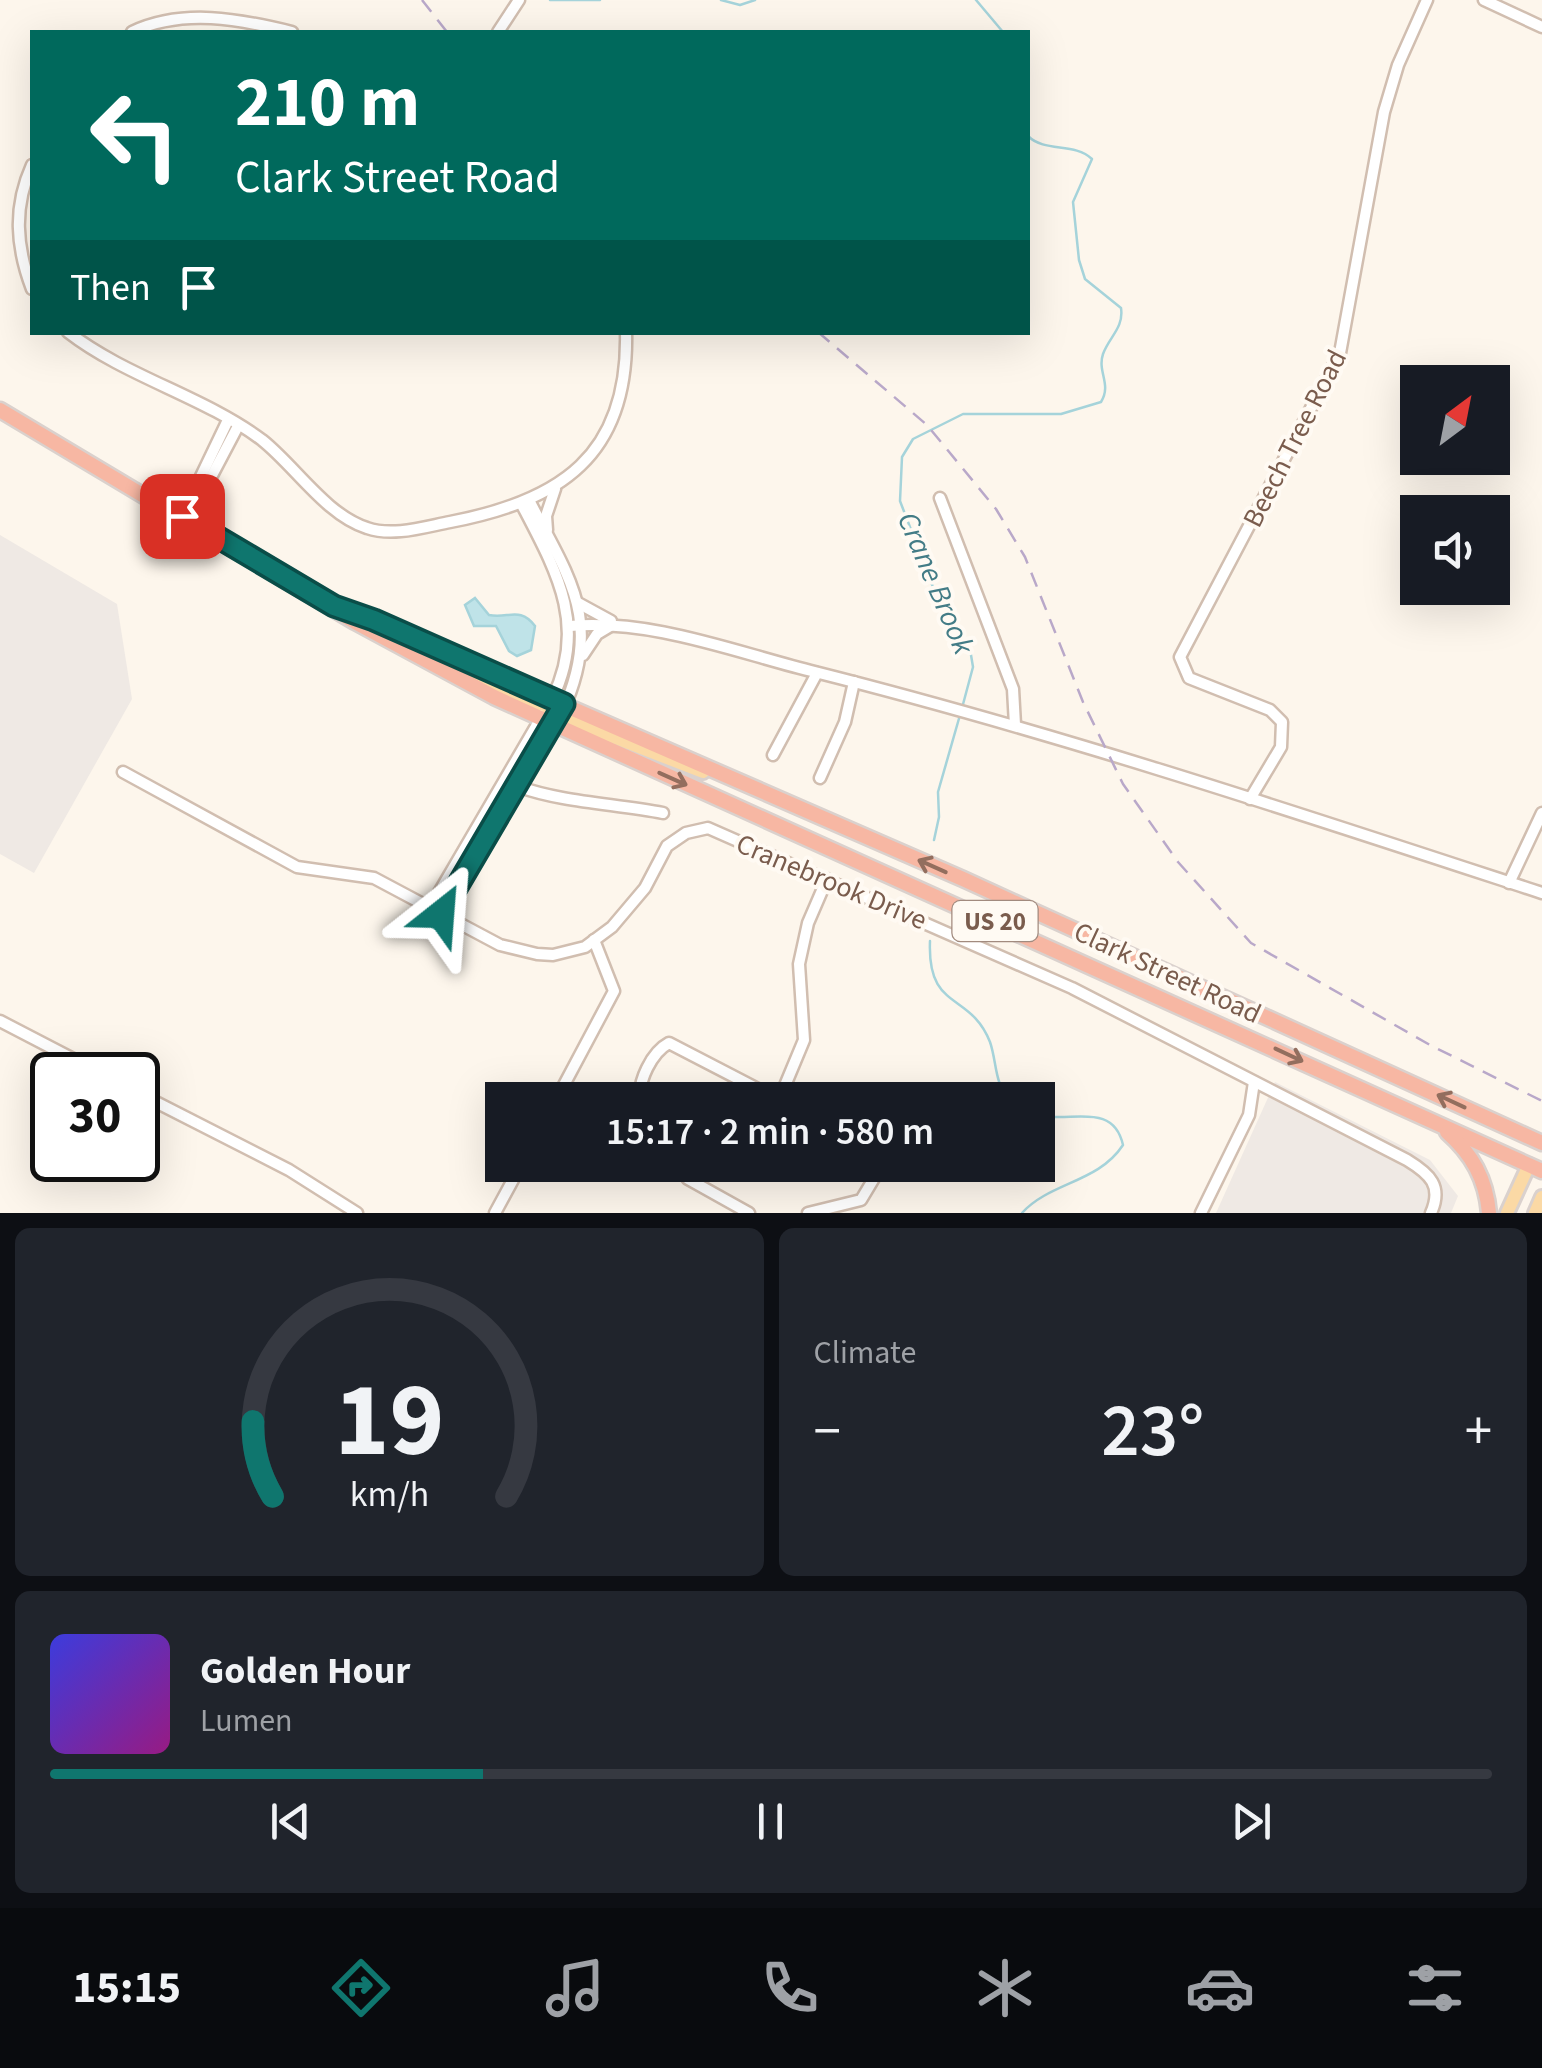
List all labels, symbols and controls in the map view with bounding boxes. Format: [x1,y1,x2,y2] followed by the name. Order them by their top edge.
[235,53,420,153] text: 210 m
[70,70,200,200] icon: left
[235,146,560,210] text: Clark Street Road
[171,260,226,315] icon: arrive
[70,261,151,315] text: Then
[1233,343,1357,534] street label: Beech Tree Road
[1400,365,1510,475] north arrow
[1400,365,1510,605] map controls
[140,474,225,559] pin
[155,489,210,544] icon: arrive
[1400,495,1510,605] button: sound
[886,505,985,662] water label: Crane Brook
[657,771,688,789] one-way arrow
[730,824,933,940] street label: Cranebrook Drive
[917,856,948,874] one-way arrow
[389,862,493,966] position arrow
[952,901,1038,941] road number: US 20
[1067,912,1268,1034] street label: Clark Street Road
[1274,1047,1304,1066] one-way arrow
[30,1052,160,1182] speed limit sign: 30
[1437,1091,1467,1110] one-way arrow
[606,1105,934,1159] text: 15:17 · 2 min · 580 m
[814,1330,916,1376] text: Climate
[334,1348,444,1496] text: 19
[1101,1378,1204,1485] text: 23°
[814,1393,841,1471] text: −
[1465,1393,1492,1471] text: +
[350,1469,429,1520] text: km/h
[200,1644,410,1698] text: Golden Hour
[200,1698,293,1744] text: Lumen
[263,1794,318,1849] icon: previous
[743,1794,798,1849] icon: pause
[1224,1794,1279,1849] icon: next
[326,1953,396,2023] icon: directions
[540,1953,610,2023] icon: music
[755,1953,825,2023] icon: phone
[970,1953,1040,2023] icon: climate
[1185,1953,1255,2023] icon: car
[1400,1953,1470,2023] icon: filters
[72,1956,181,2020] text: 15:15

